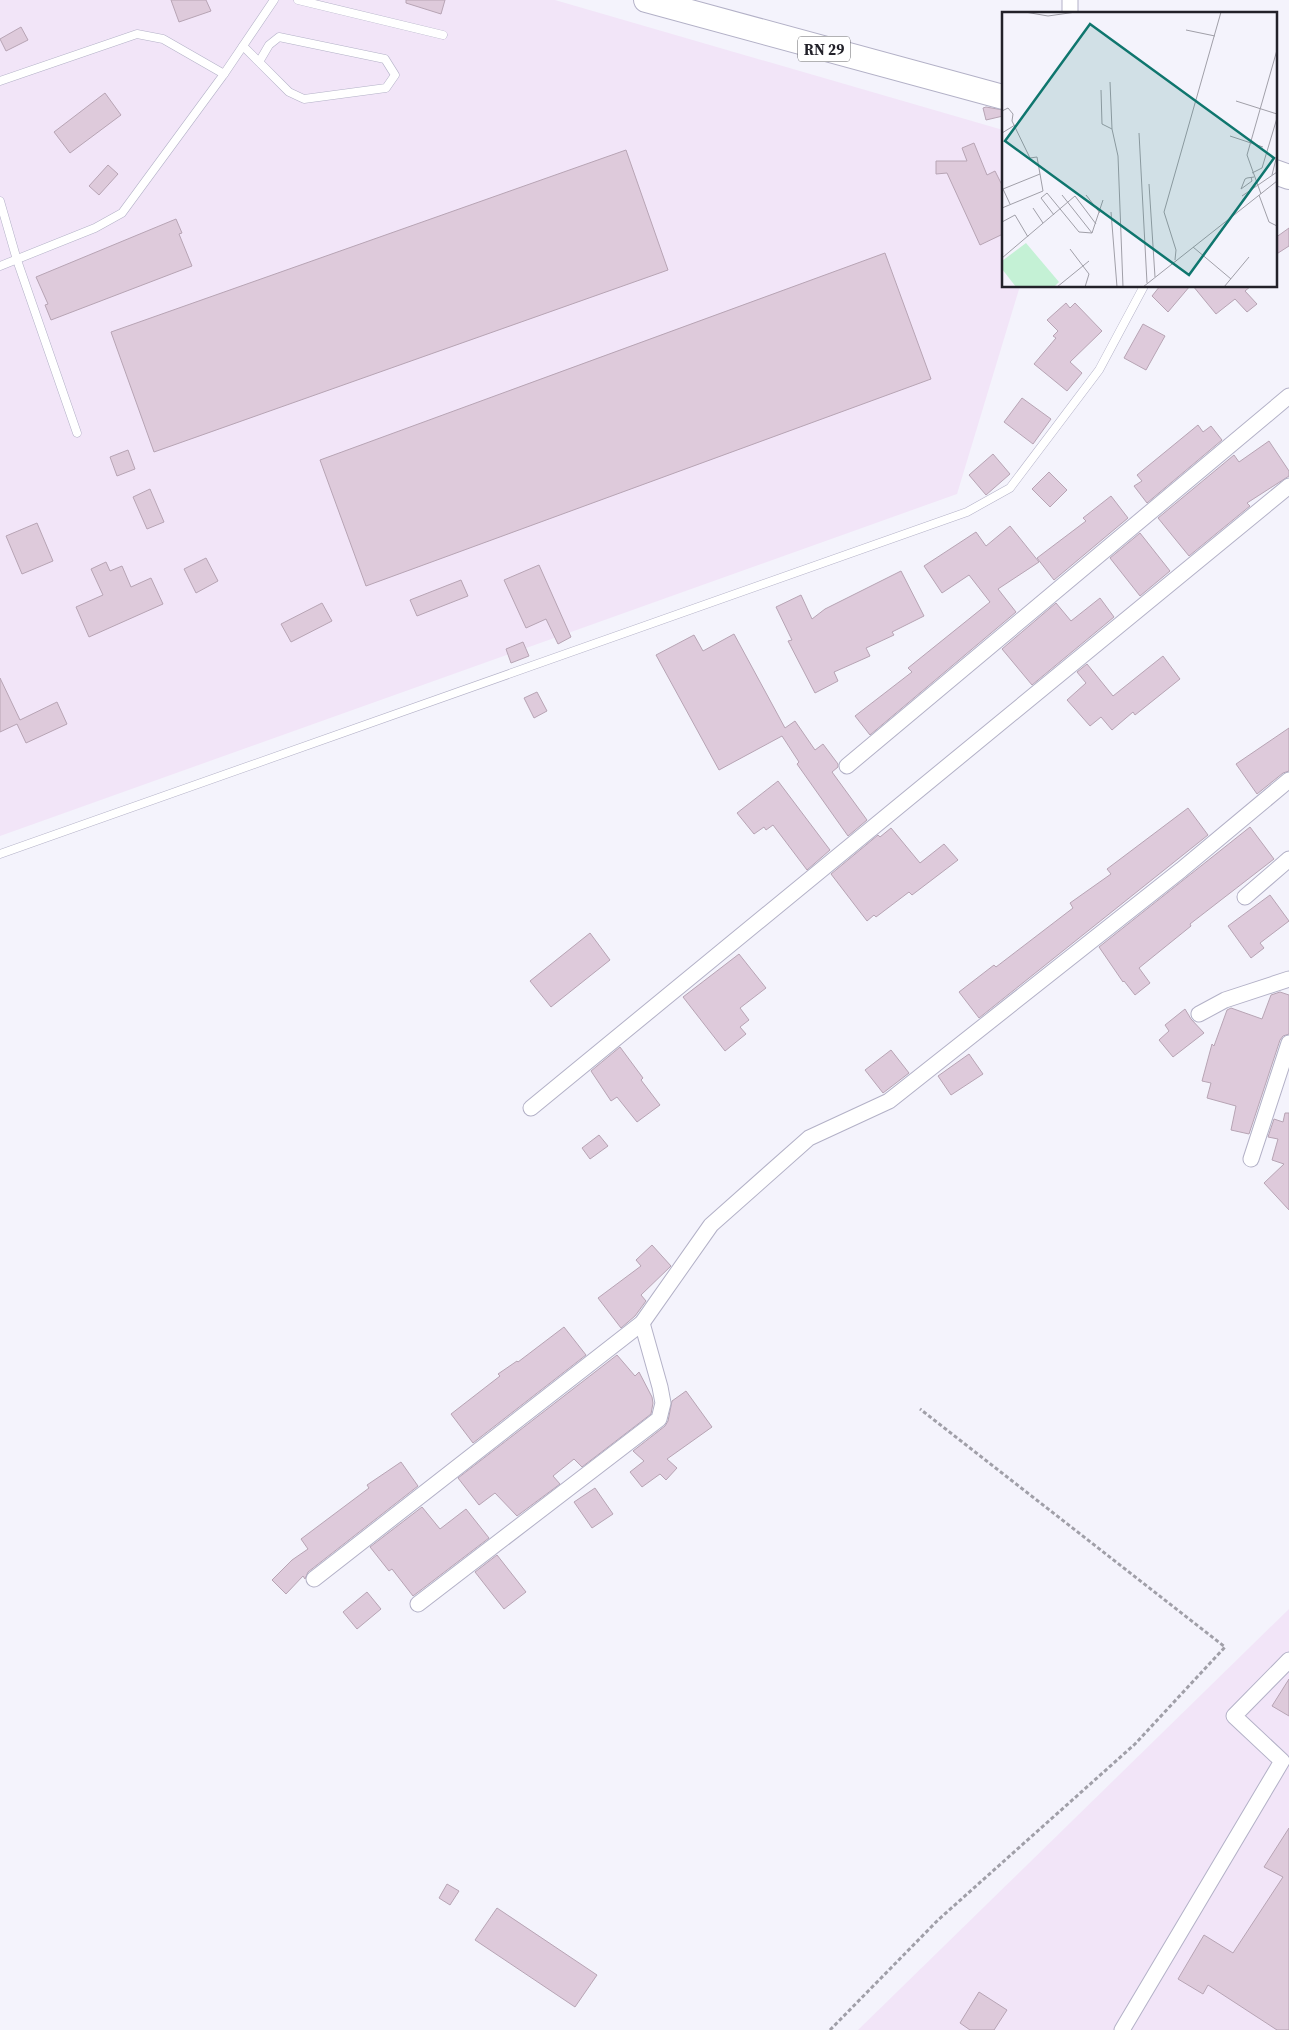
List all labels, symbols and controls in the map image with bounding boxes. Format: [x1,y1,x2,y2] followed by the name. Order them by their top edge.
[1002,12,1276,288] inset map
[798,36,850,62] road number: RN 29

